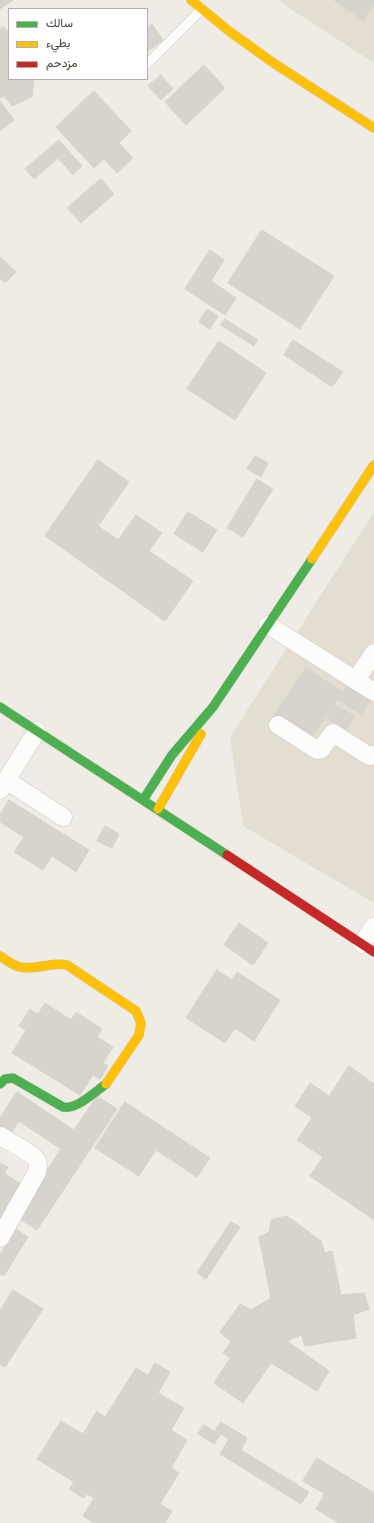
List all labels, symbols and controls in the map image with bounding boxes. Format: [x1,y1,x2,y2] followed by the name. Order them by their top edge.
[8,8,148,80] legend
[46,16,73,30] text: سالك
[46,36,70,50] text: بطيء
[46,56,77,70] text: مزدحم

